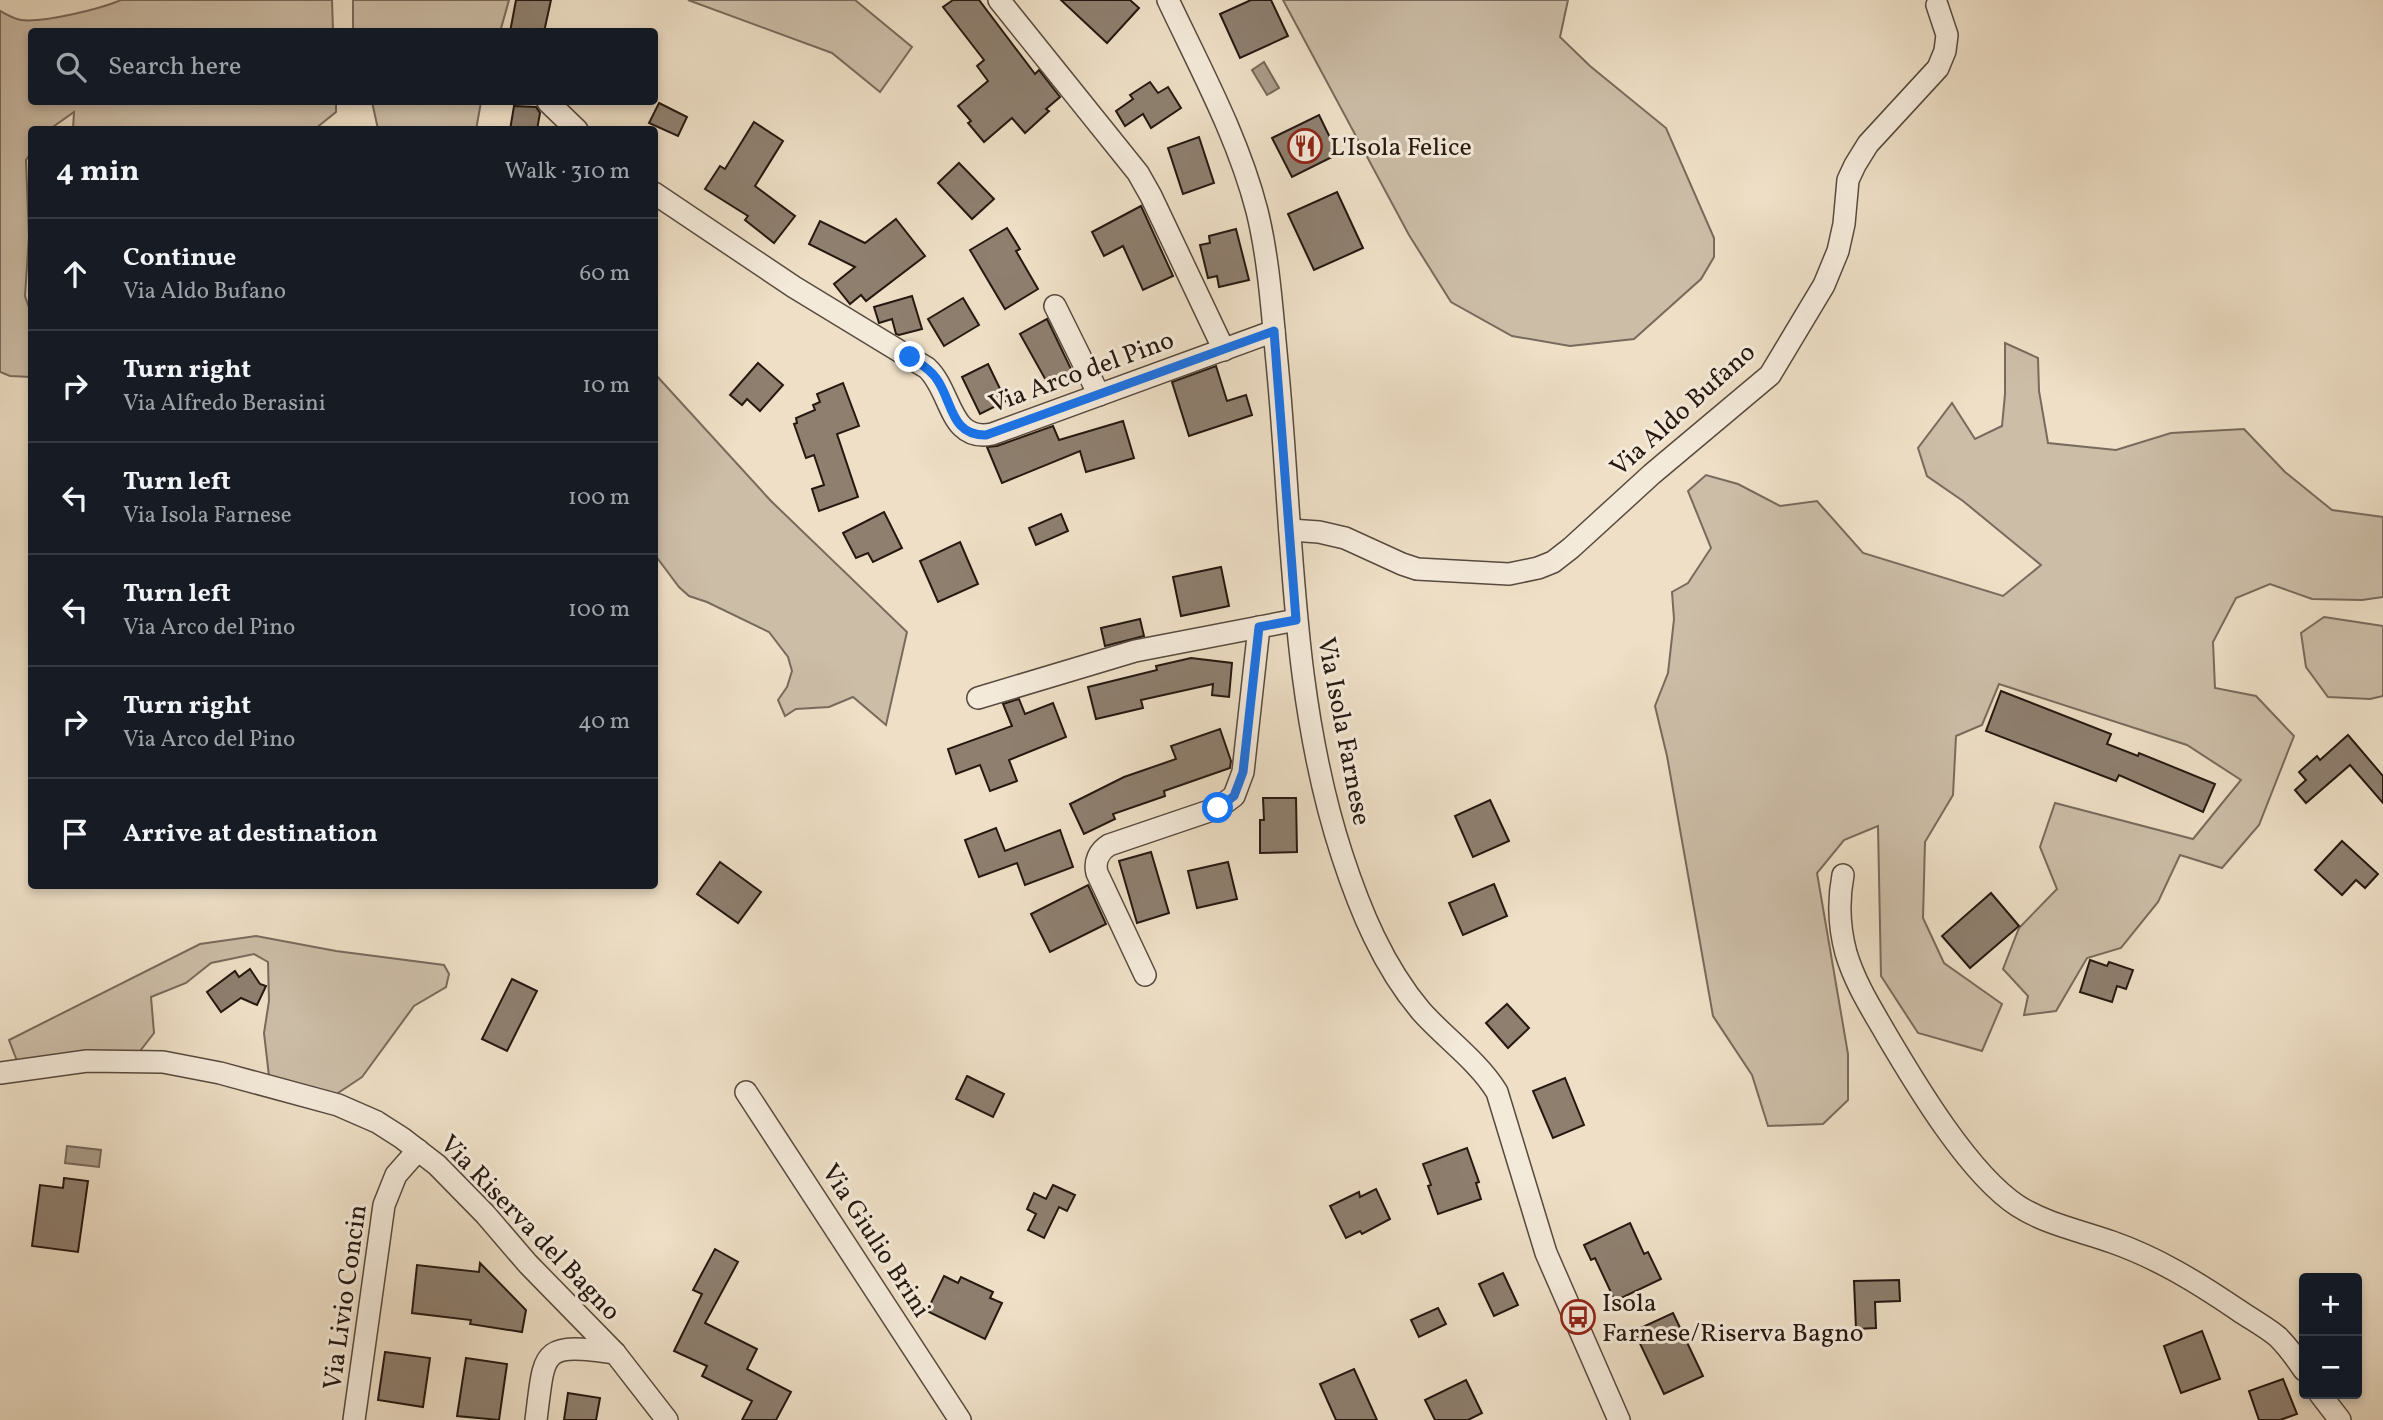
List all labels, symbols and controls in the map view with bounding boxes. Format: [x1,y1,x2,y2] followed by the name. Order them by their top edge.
[28,28,658,105] search box
[52,48,90,86] icon: search
[108,49,241,85] text: Search here
[1286,127,1324,165] restaurant icon: L'Isola Felice
[1330,130,1472,166] place label: L'Isola Felice
[56,151,140,193] text: 4 min
[504,156,630,188] text: Walk · 310 m
[123,240,236,276] text: Continue
[56,255,94,293] icon: ahead
[580,258,630,290] text: 60 m
[123,276,286,308] text: Via Aldo Bufano
[984,323,1179,423] street label: Via Arco del Pino
[1603,335,1764,486] street label: Via Aldo Bufano
[894,341,925,372] route end
[123,352,251,388] text: Turn right
[56,367,94,405] icon: right
[582,370,630,402] text: 10 m
[123,388,326,420] text: Via Alfredo Berasini
[123,464,231,500] text: Turn left
[56,479,94,517] icon: left
[568,482,630,514] text: 100 m
[123,500,292,532] text: Via Isola Farnese
[123,576,231,612] text: Turn left
[56,591,94,629] icon: left
[568,594,630,626] text: 100 m
[123,612,295,644] text: Via Arco del Pino
[1307,634,1379,828] street label: Via Isola Farnese
[123,688,251,724] text: Turn right
[56,703,94,741] icon: right
[578,706,630,738] text: 40 m
[123,724,295,756] text: Via Arco del Pino
[1202,792,1233,823] route start
[56,815,94,853] icon: arrive
[123,816,378,852] text: Arrive at destination
[431,1127,628,1329] street label: Via Riserva del Bagno
[812,1157,939,1325] street label: Via Giulio Brini
[315,1202,377,1392] street label: Via Livio Concin
[2299,1273,2362,1399] map controls
[2299,1273,2362,1336] button: +
[1602,1286,1864,1352] place label: Isola Farnese/Riserva Bagno
[1559,1298,1597,1336] bus stop icon: Isola Farnese/Riserva Bagno
[2299,1336,2362,1399] button: −

